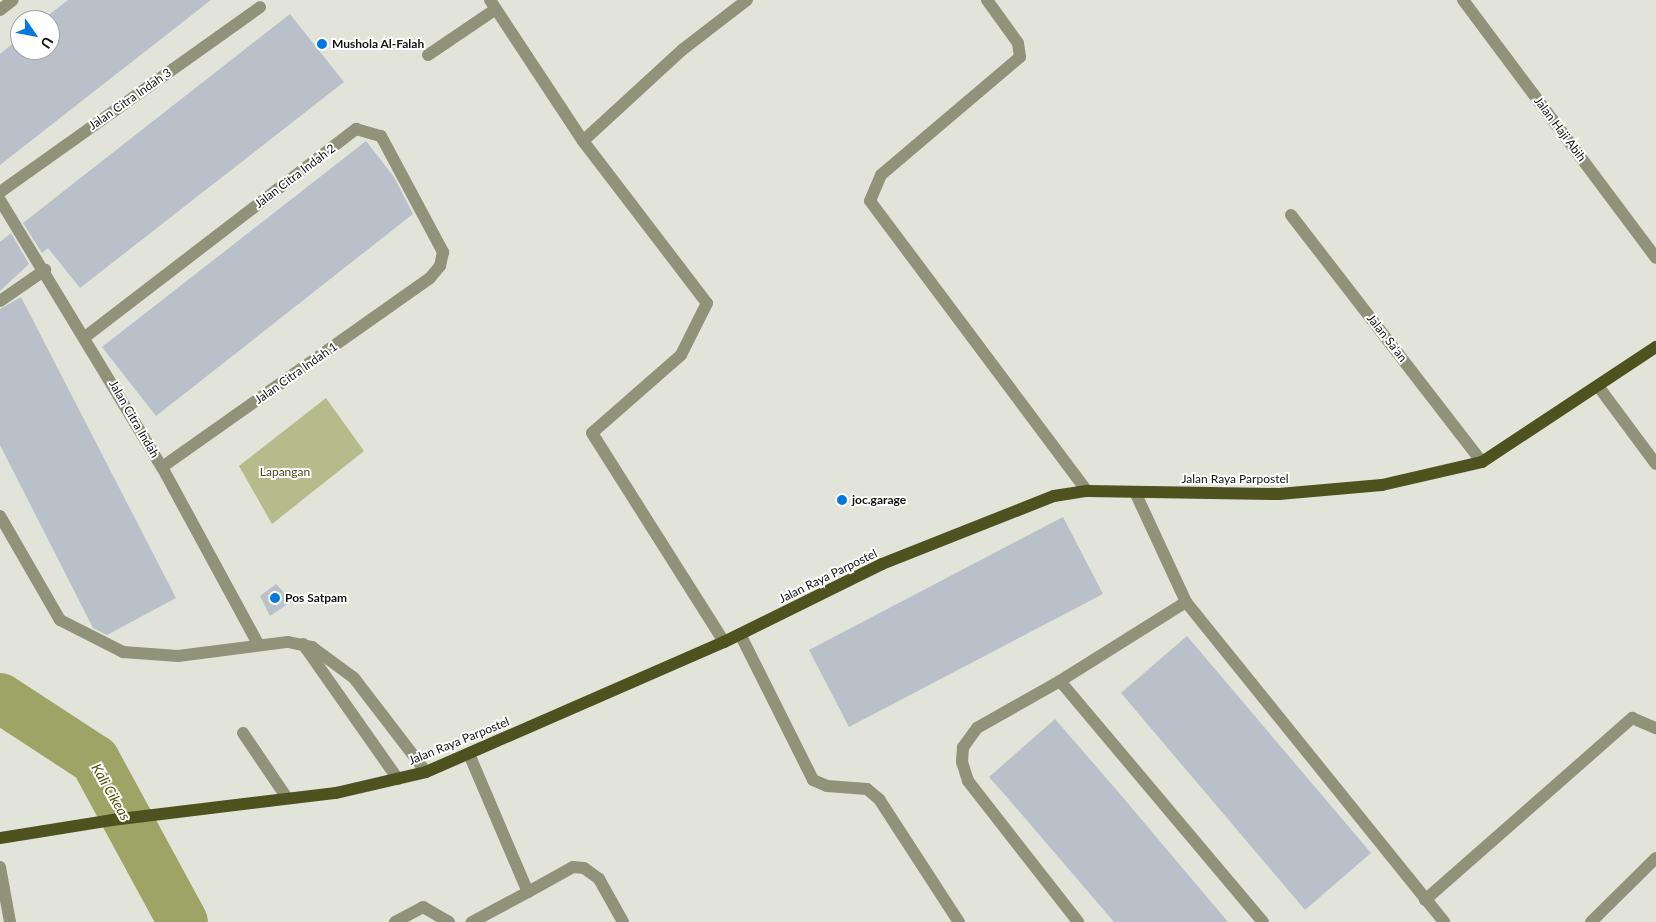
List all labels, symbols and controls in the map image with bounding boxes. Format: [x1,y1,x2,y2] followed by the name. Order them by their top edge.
[10,10,60,60] north arrow
[37,34,57,52] text: U
[332,37,425,51] place label: Mushola Al-Falah
[316,38,328,50] marker: Mushola Al-Falah
[86,65,174,133] street label: Jalan Citra Indah 3
[1531,94,1589,164] street label: Jalan Haji Abih
[252,141,338,211] street label: Jalan Citra Indah 2
[1364,311,1410,365] street label: Jalan Sa'an
[252,339,340,407] street label: Jalan Citra Indah 1
[106,378,162,460] street label: Jalan Citra Indah
[260,465,310,479] park label: Lapangan
[1181,472,1289,486] street label: Jalan Raya Parpostel
[852,493,906,507] place label: joc.garage
[836,494,848,506] marker: joc.garage
[777,546,879,606] street label: Jalan Raya Parpostel
[285,591,347,605] place label: Pos Satpam
[269,592,281,604] marker: Pos Satpam
[407,714,511,768] street label: Jalan Raya Parpostel
[88,761,134,823] water label: Kali Cikeas

